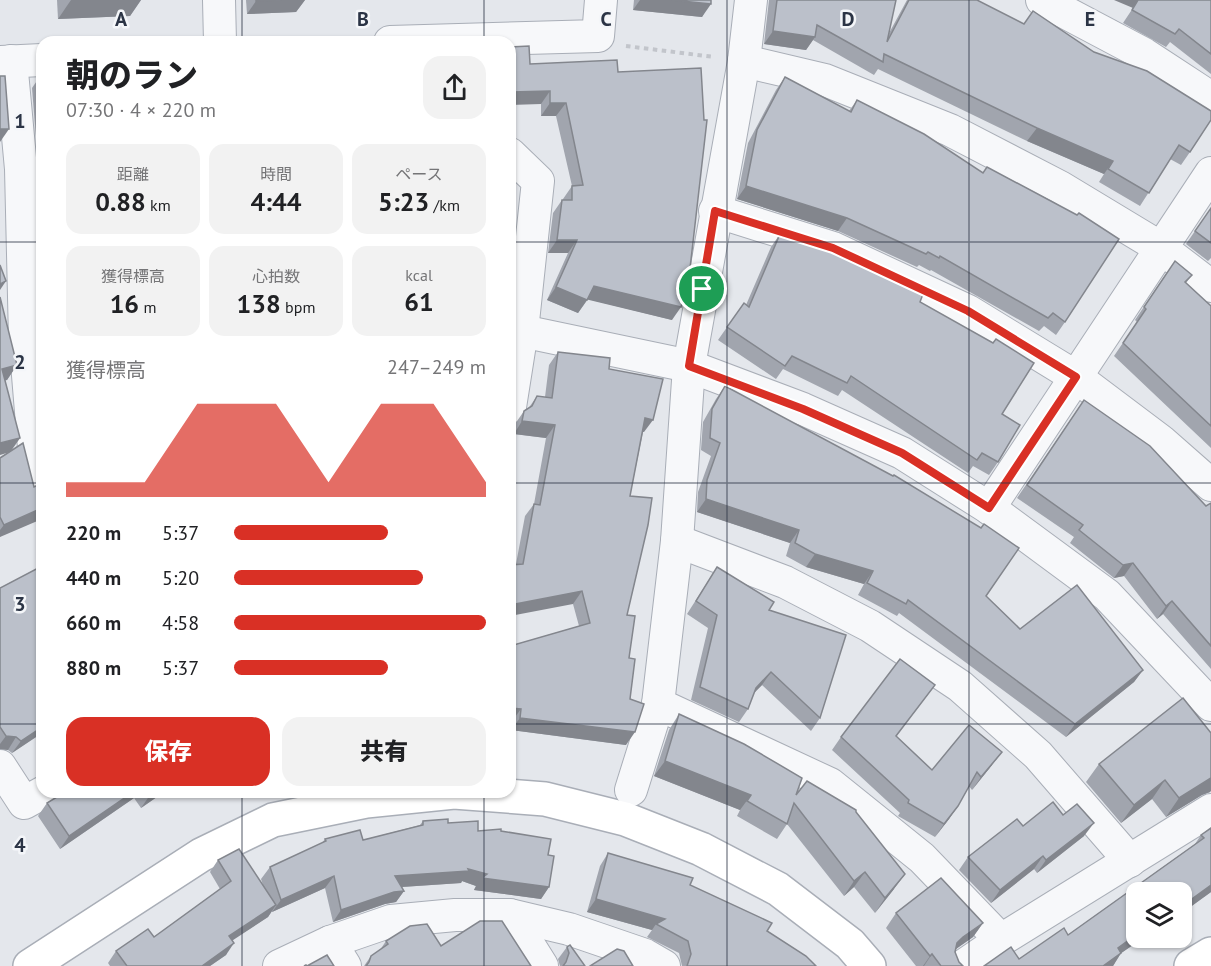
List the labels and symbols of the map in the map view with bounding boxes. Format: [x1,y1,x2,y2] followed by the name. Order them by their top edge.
[115,6,128,32] text: A
[357,6,369,32] text: B
[600,6,612,32] text: C
[842,6,855,32] text: D
[1085,6,1095,32] text: E
[14,108,26,134] text: 1
[676,263,727,314] pin
[14,349,26,375] text: 2
[14,591,26,617] text: 3
[14,832,26,858] text: 4

